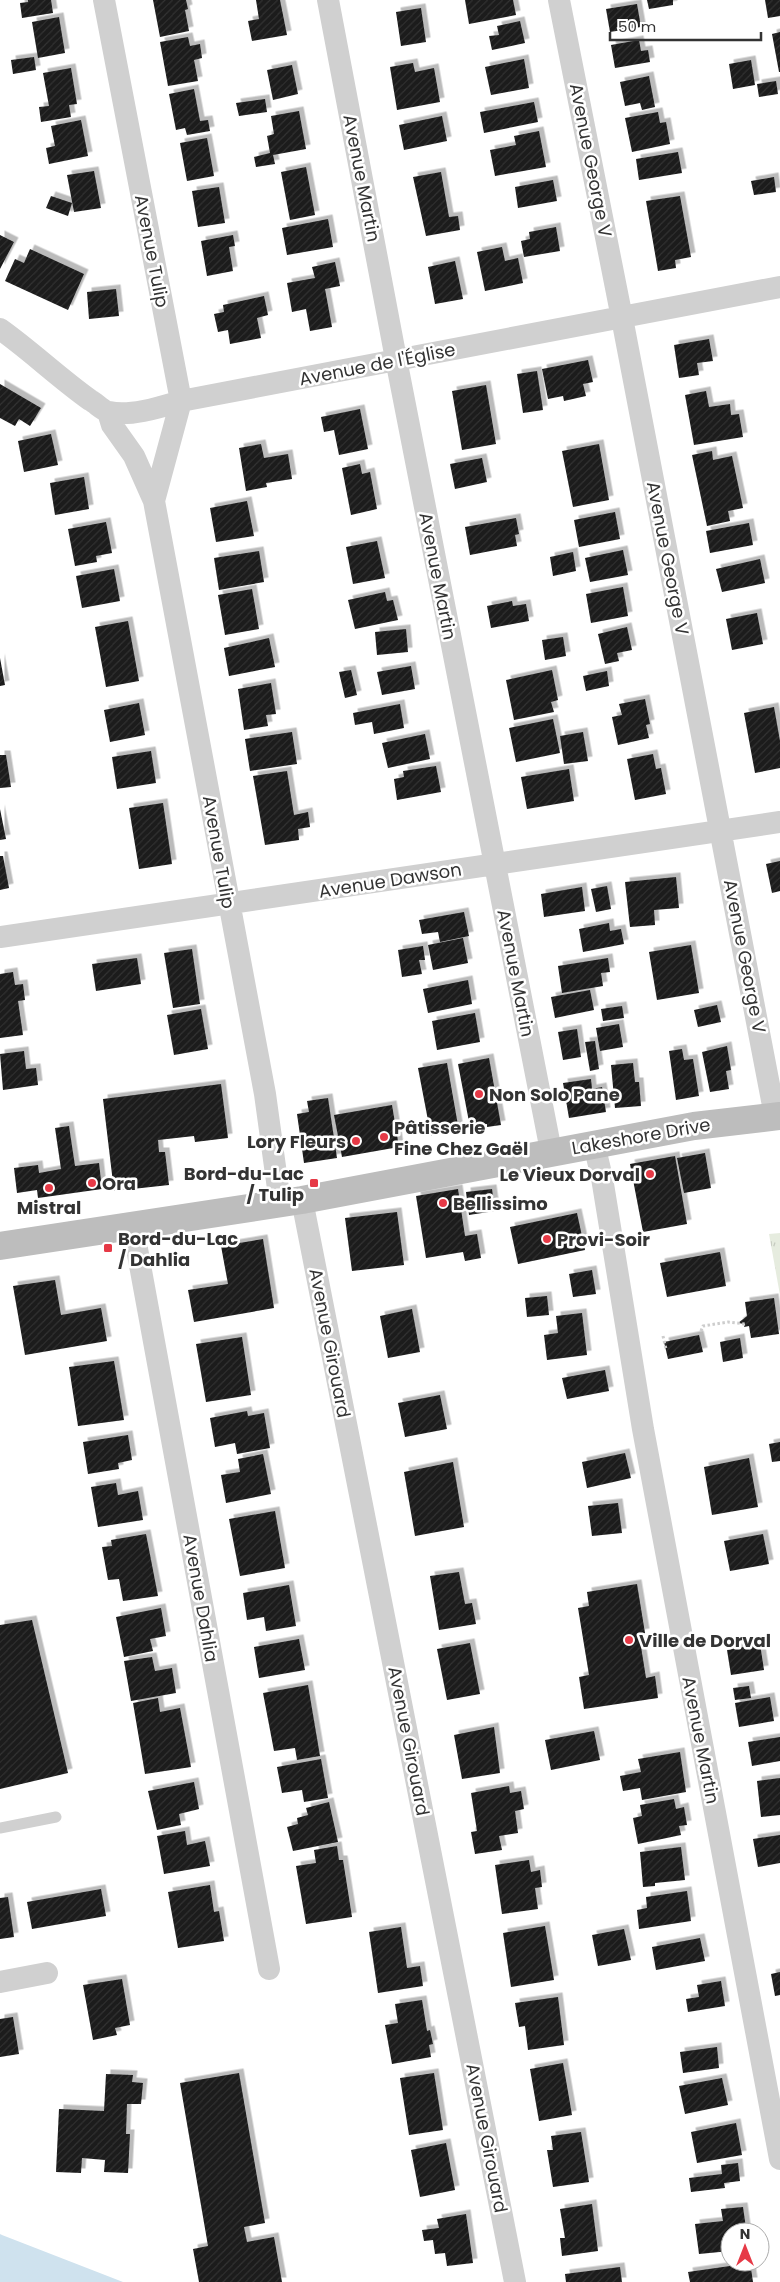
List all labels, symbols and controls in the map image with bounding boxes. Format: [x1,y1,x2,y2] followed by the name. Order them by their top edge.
[610,10,761,42] scale bar
[618,16,656,37] text: 50 m
[564,81,618,239] street label: Avenue George V
[337,112,387,244] street label: Avenue Martin
[129,192,175,310] street label: Avenue Tulip
[297,337,457,391] street label: Avenue de l'Église
[641,479,695,637] street label: Avenue George V
[413,510,463,642] street label: Avenue Martin
[197,793,241,911] street label: Avenue Tulip
[317,856,463,904] street label: Avenue Dawson
[718,877,772,1035] street label: Avenue George V
[491,907,541,1039] street label: Avenue Martin
[489,1082,620,1107] place label: Non Solo Pane
[473,1088,485,1100] marker: Non Solo Pane
[570,1111,712,1161] street label: Lakeshore Drive
[394,1115,528,1161] place label: Pâtisserie Fine Chez Gaël
[247,1129,346,1154] place label: Lory Fleurs
[378,1131,390,1143] marker: Pâtisserie Fine Chez Gaël
[350,1135,362,1147] marker: Lory Fleurs
[184,1161,304,1207] place label: Bord-du-Lac / Tulip
[499,1162,640,1187] place label: Le Vieux Dorval
[644,1168,656,1180] marker: Le Vieux Dorval
[102,1171,136,1196] place label: Ora
[86,1177,98,1189] marker: Ora
[308,1177,320,1189] marker: Bord-du-Lac / Tulip
[43,1182,55,1194] marker: Mistral
[453,1191,548,1216] place label: Bellissimo
[17,1195,81,1220] place label: Mistral
[437,1197,449,1209] marker: Bellissimo
[118,1226,238,1272] place label: Bord-du-Lac / Dahlia
[557,1227,650,1252] place label: Provi-Soir
[541,1233,553,1245] marker: Provi-Soir
[102,1242,114,1254] marker: Bord-du-Lac / Dahlia
[303,1266,357,1420] street label: Avenue Girouard
[177,1532,225,1664] street label: Avenue Dahlia
[639,1628,771,1653] place label: Ville de Dorval
[623,1634,635,1646] marker: Ville de Dorval
[382,1664,436,1818] street label: Avenue Girouard
[676,1674,726,1806] street label: Avenue Martin
[460,2061,514,2215] street label: Avenue Girouard
[720,2222,770,2272] north arrow
[740,2224,750,2244] text: N

